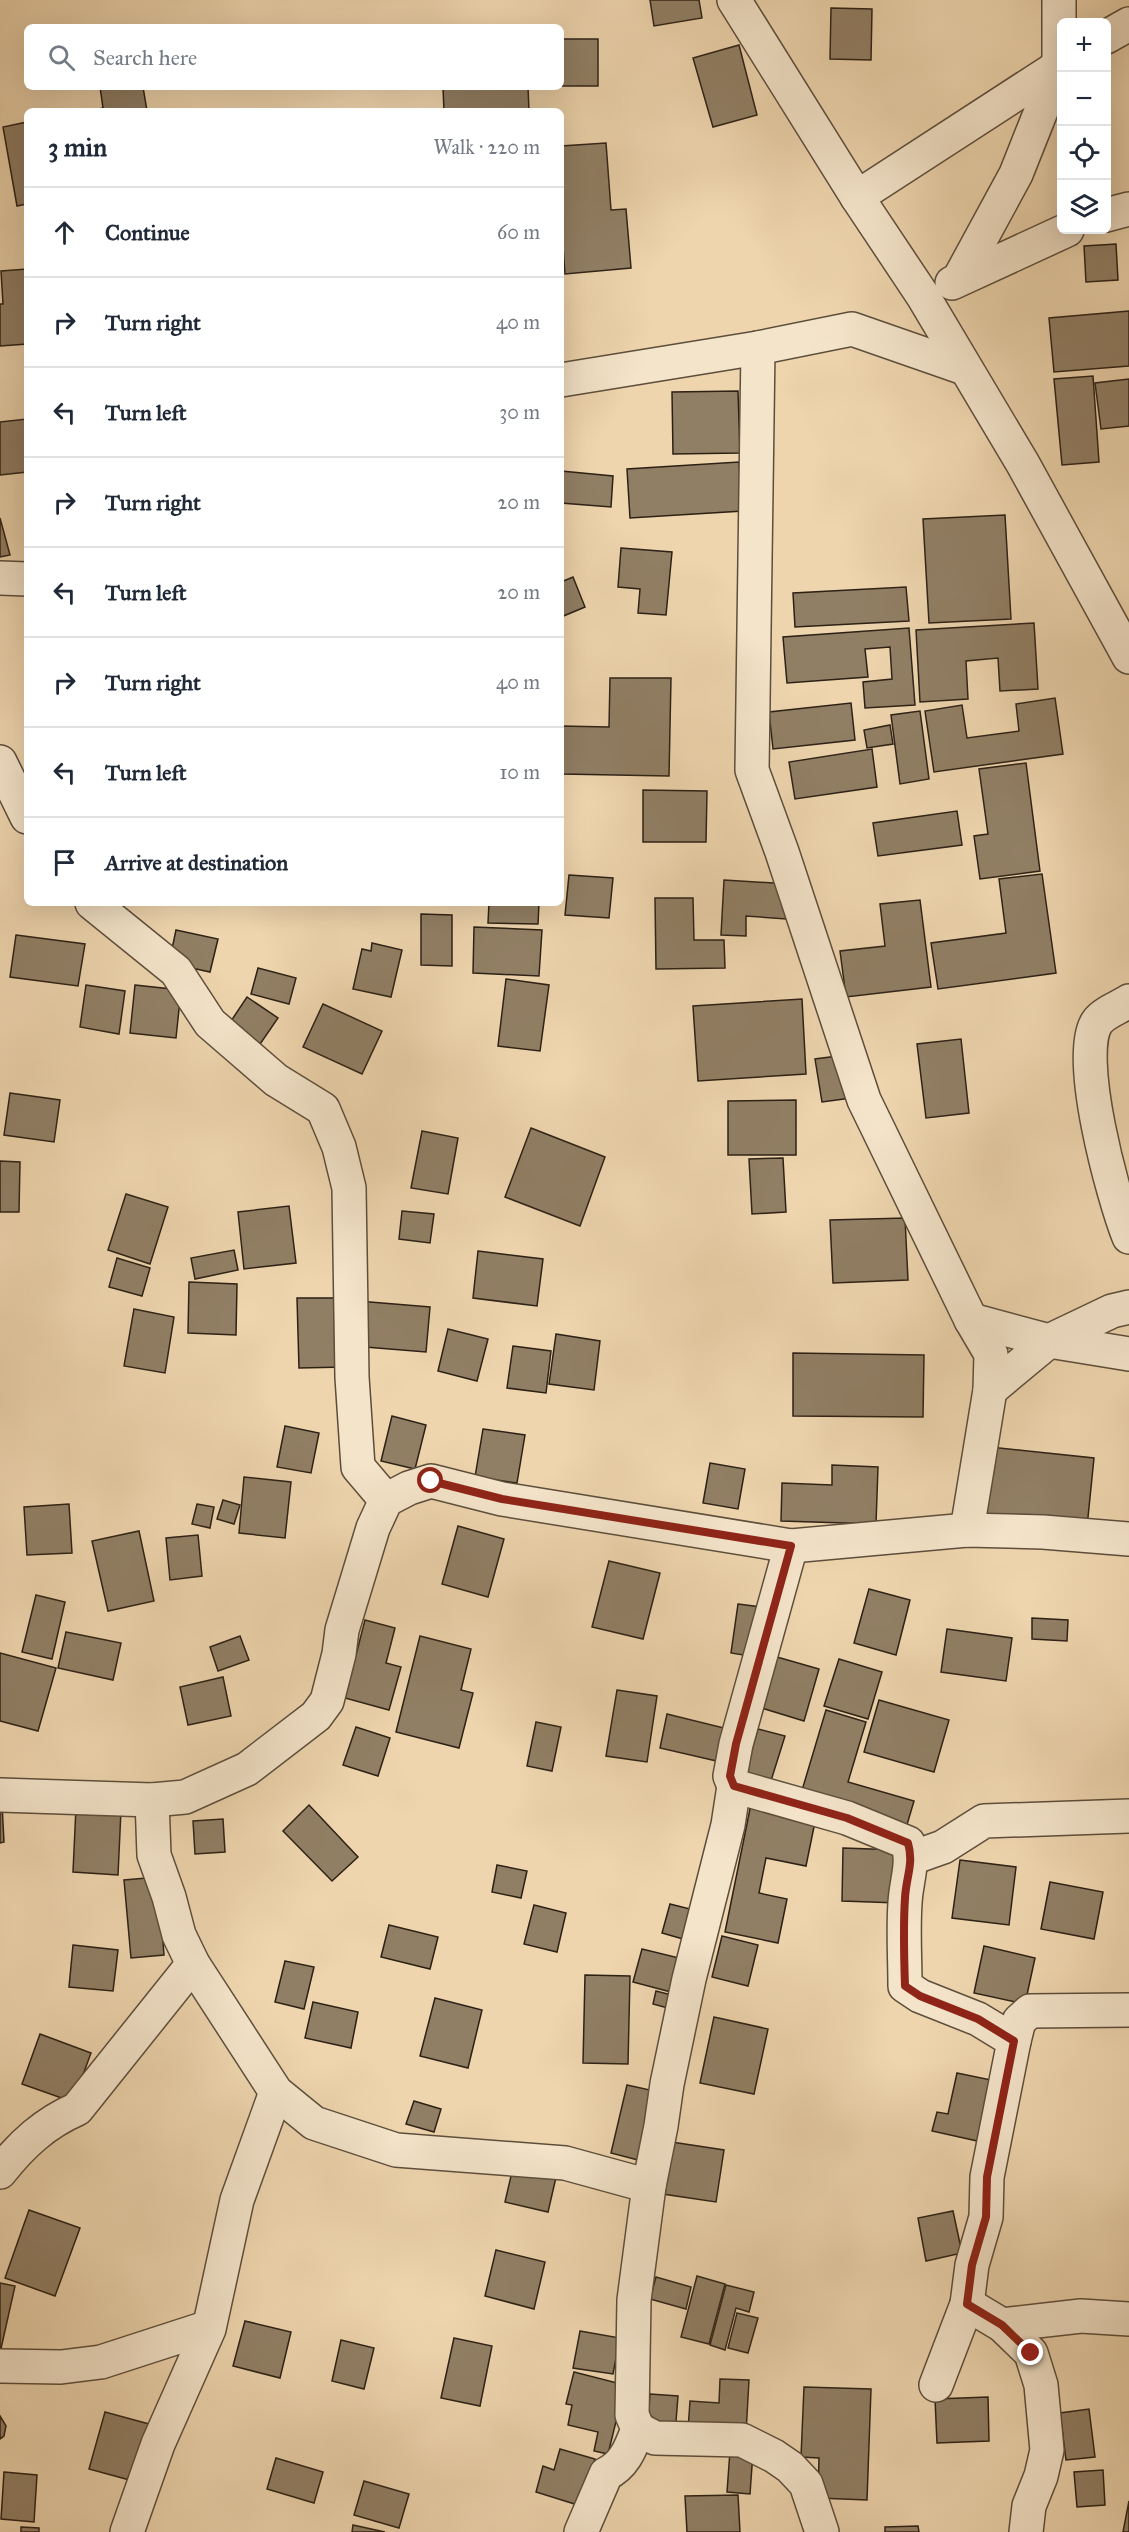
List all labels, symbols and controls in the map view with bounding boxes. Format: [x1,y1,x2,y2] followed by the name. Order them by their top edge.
[1057,18,1111,234] map controls
[1057,18,1111,72] button: +
[24,24,564,90] search box
[45,41,78,74] icon: search
[93,44,197,71] text: Search here
[1057,72,1111,126] button: −
[1057,126,1111,180] button: locate
[48,131,107,163] text: 3 min
[433,135,540,159] text: Walk · 220 m
[1057,180,1111,234] button: layers
[48,216,81,249] icon: ahead
[105,219,190,246] text: Continue
[497,220,540,244] text: 60 m
[48,306,81,339] icon: right
[105,309,201,336] text: Turn right
[496,310,540,334] text: 40 m
[48,396,81,429] icon: left
[105,399,187,426] text: Turn left
[499,400,540,424] text: 30 m
[48,486,81,519] icon: right
[105,489,201,516] text: Turn right
[497,490,540,514] text: 20 m
[48,576,81,609] icon: left
[105,579,187,606] text: Turn left
[497,580,540,604] text: 20 m
[48,666,81,699] icon: right
[105,669,201,696] text: Turn right
[496,670,540,694] text: 40 m
[48,756,81,789] icon: left
[105,759,187,786] text: Turn left
[499,760,540,784] text: 10 m
[48,846,81,879] icon: arrive
[105,849,288,876] text: Arrive at destination
[417,1467,443,1493] route start
[1017,2339,1043,2365] route end

